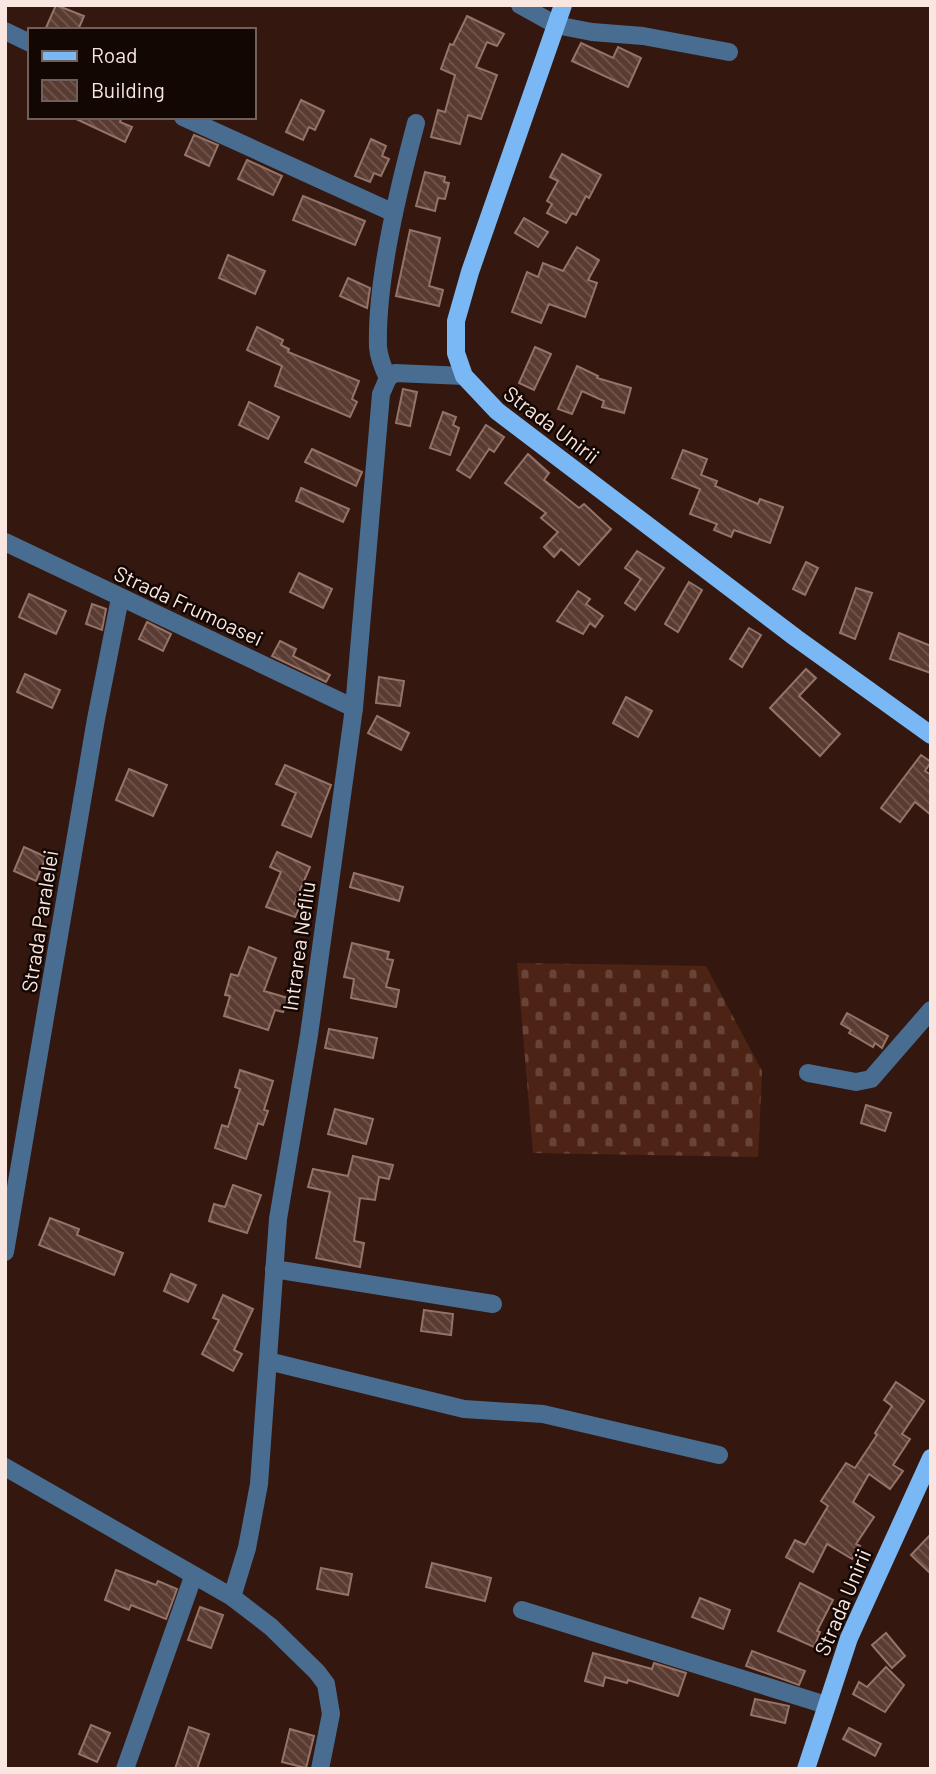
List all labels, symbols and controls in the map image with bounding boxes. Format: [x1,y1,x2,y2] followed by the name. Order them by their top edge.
[28,28,256,119] legend
[91,42,137,67] text: Road
[91,77,165,102] text: Building
[499,380,605,468] street label: Strada Unirii
[111,560,267,650] street label: Strada Frumoasei
[15,848,63,994] street label: Strada Paralelei
[277,880,319,1012] street label: Intrarea Nefliu
[808,1545,876,1659] street label: Strada Unirii

